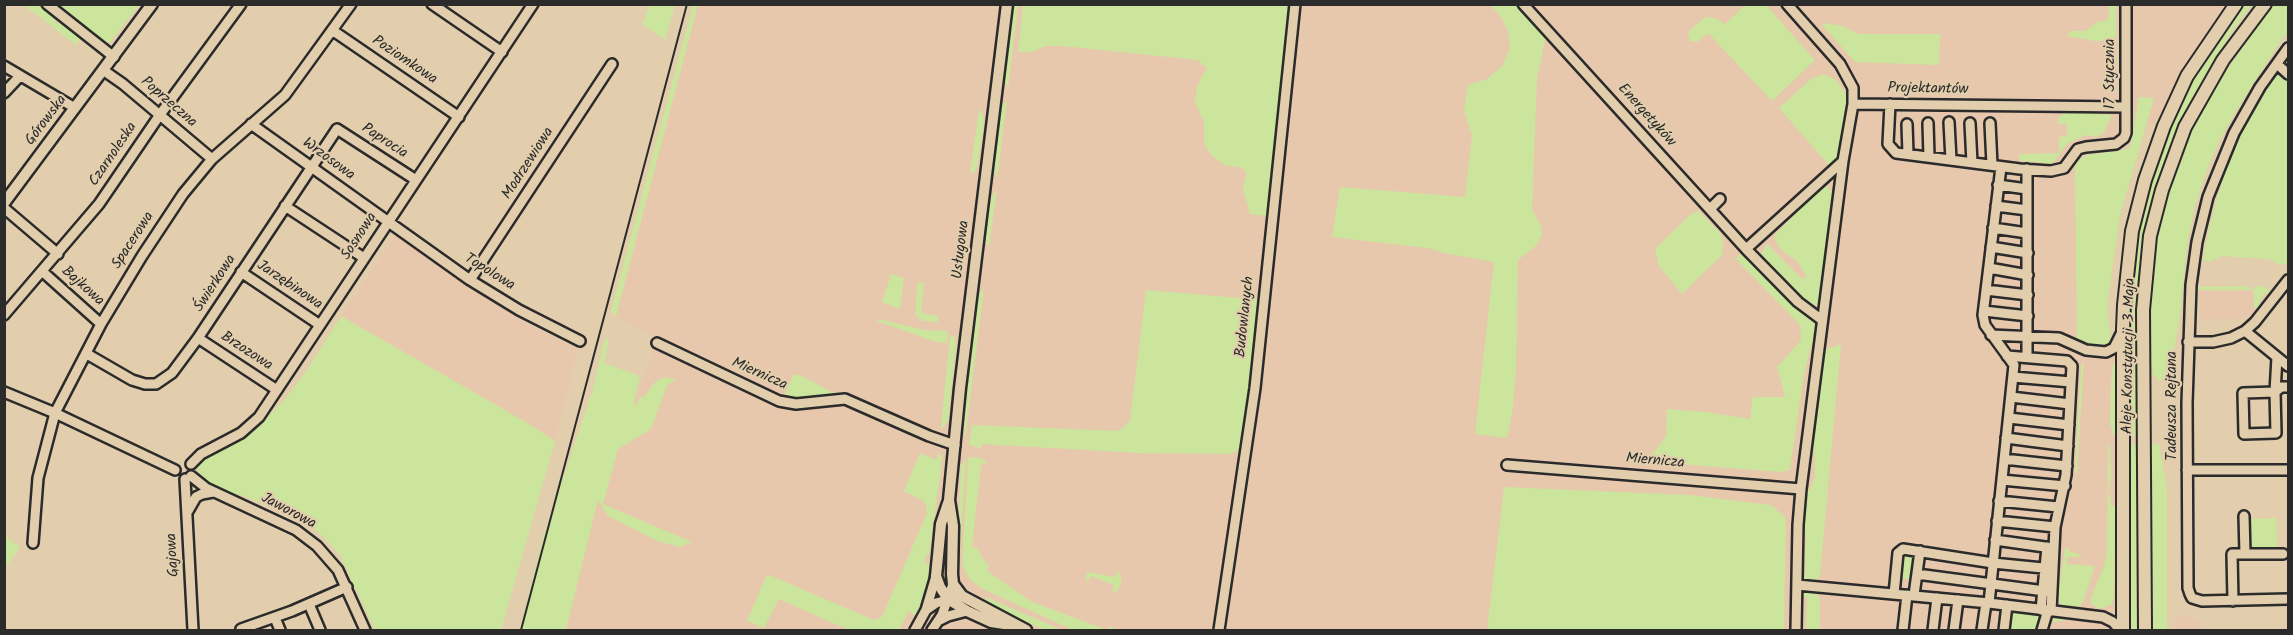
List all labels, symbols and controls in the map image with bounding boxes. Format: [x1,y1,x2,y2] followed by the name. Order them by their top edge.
[368,33,440,89] street label: Poziomkowa
[2102,39,2120,109] street label: 17 Stycznia
[136,74,200,132] street label: Poprzeczna
[1887,80,1969,100] street label: Projektantów
[1613,81,1679,151] street label: Energetyków
[22,92,72,150] street label: Górowska
[86,120,142,190] street label: Czarnoleska
[358,120,410,164] street label: Paprocia
[499,125,559,203] street label: Modrzewiowa
[298,135,358,185] street label: Wrzosowa
[109,209,159,273] street label: Spacerowa
[338,210,382,264] street label: Sosnowa
[949,220,975,280] street label: Usługowa
[460,250,518,296] street label: Topolowa
[191,252,241,316] street label: Świerkowa
[253,257,325,315] street label: Jarzębinowa
[57,263,107,311] street label: Bajkowa
[1233,275,1259,359] street label: Budowlanych
[2120,278,2140,434] street label: Aleje Konstytucji 3 Maja
[217,329,275,375] street label: Brzozowa
[2164,351,2182,461] street label: Tadeusza Rejtana
[728,355,790,395] street label: Miernicza
[1625,450,1685,474] street label: Miernicza
[257,490,319,534] street label: Jaworowa
[164,533,184,577] street label: Gajowa

